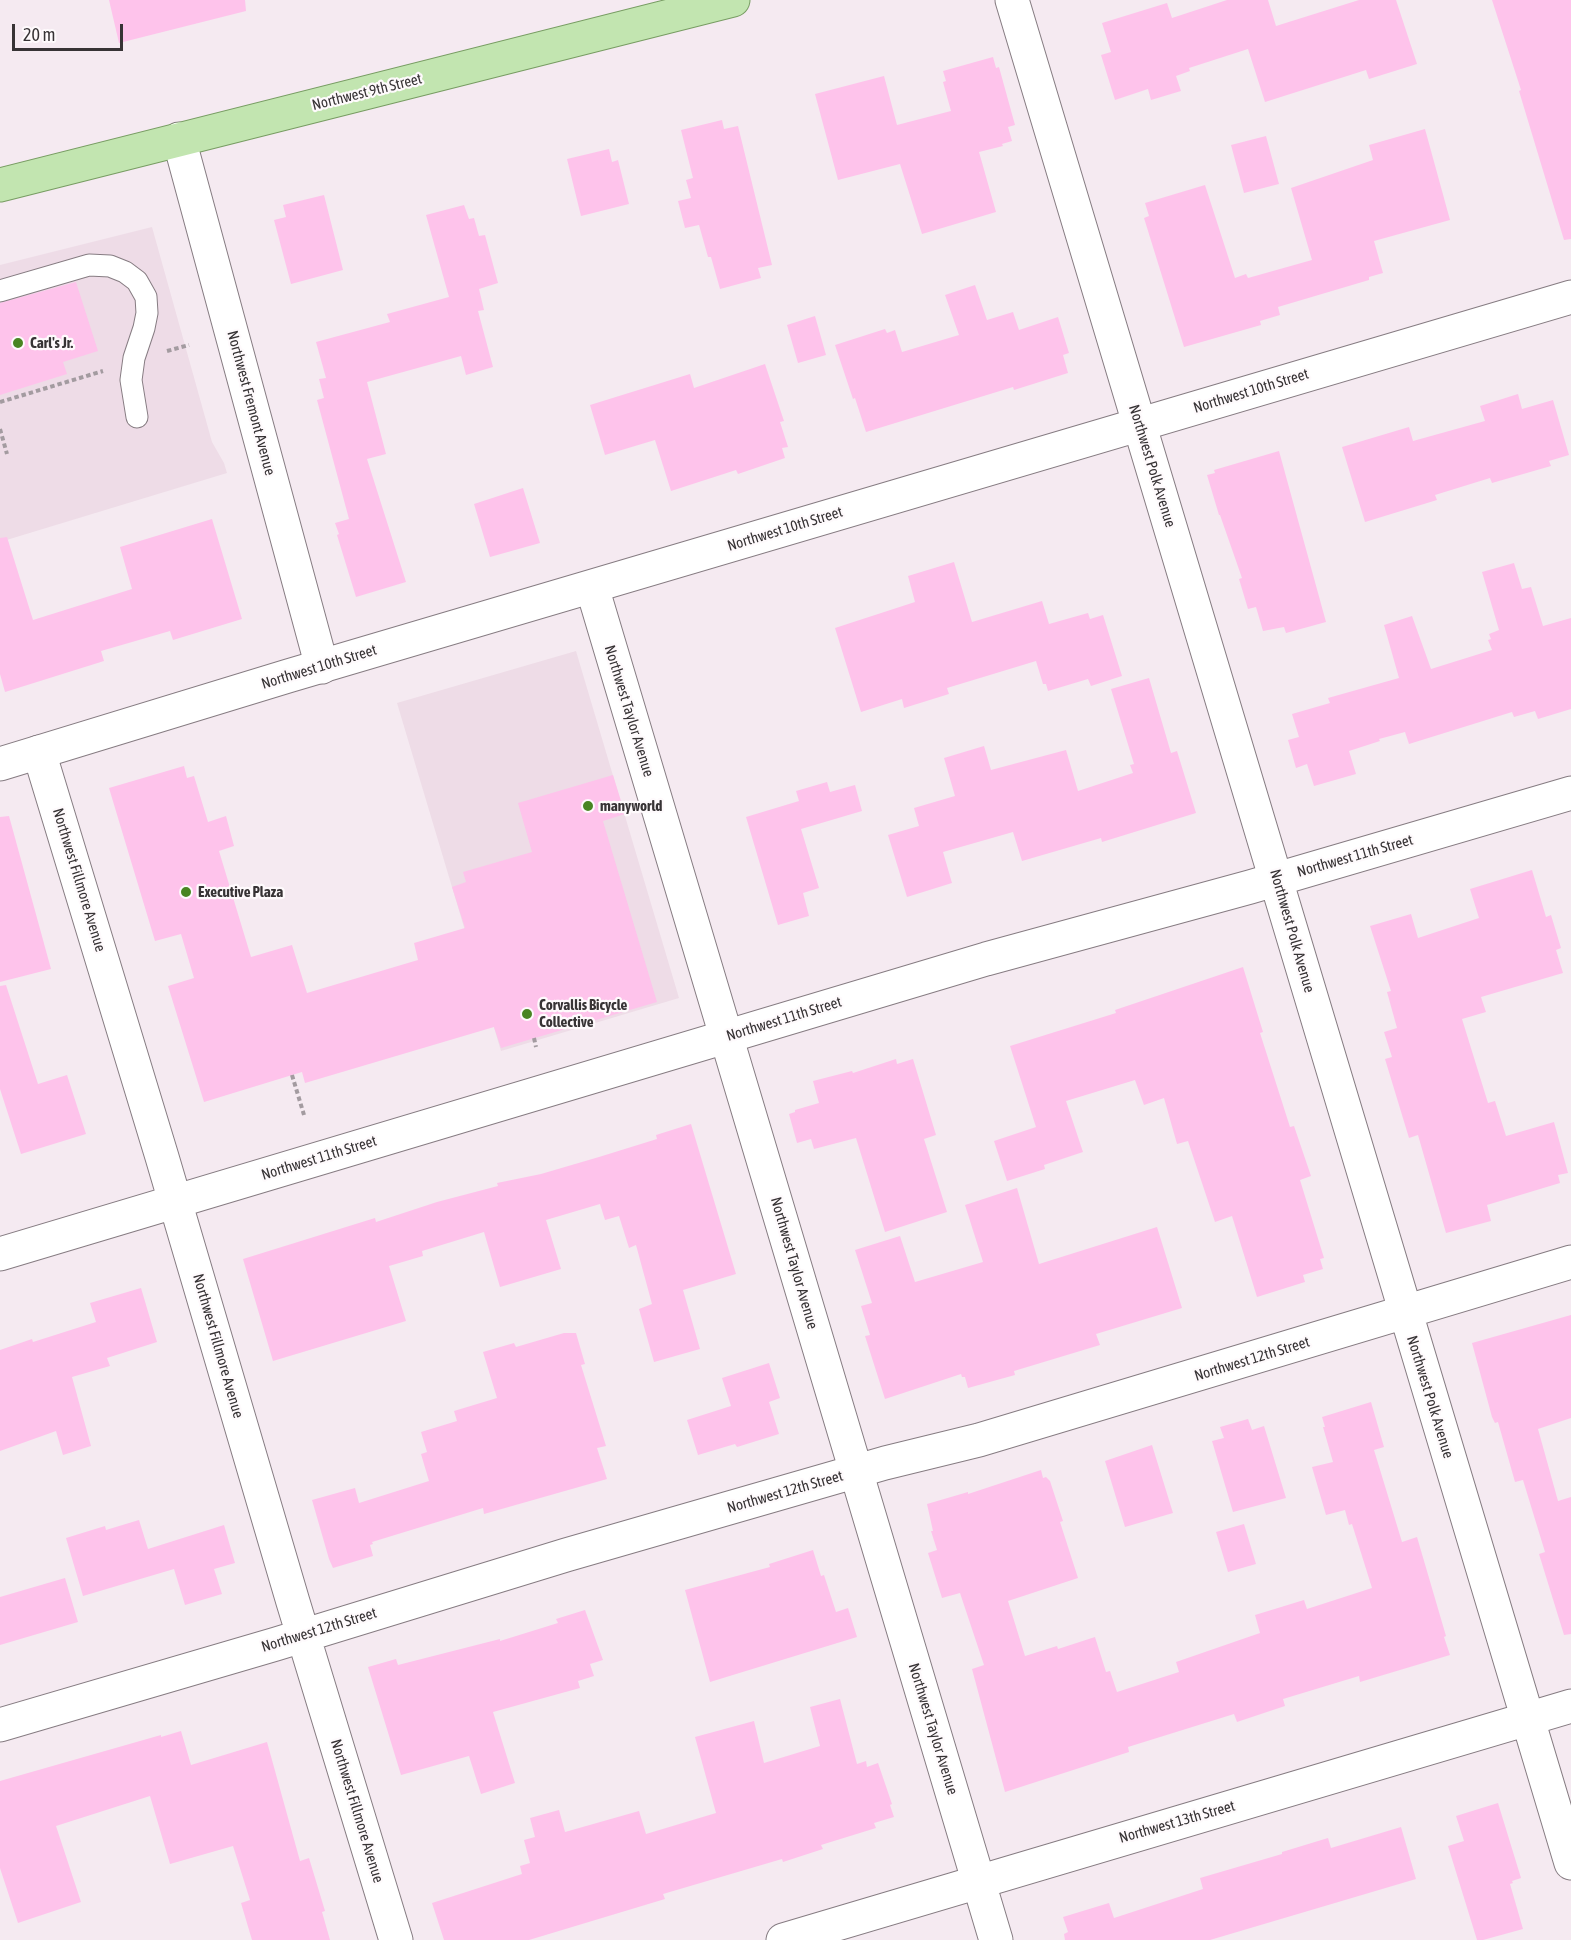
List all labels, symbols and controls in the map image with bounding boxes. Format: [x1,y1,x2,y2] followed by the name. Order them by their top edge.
[15,12,126,50] scale bar
[23,24,55,45] text: 20 m
[310,70,424,114] street label: Northwest 9th Street
[223,329,279,477] street label: Northwest Fremont Avenue
[30,334,73,352] place label: Carl's Jr.
[11,336,25,350] marker: Carl's Jr.
[1191,365,1311,417] street label: Northwest 10th Street
[1125,402,1179,530] street label: Northwest Polk Avenue
[725,503,845,555] street label: Northwest 10th Street
[259,641,379,693] street label: Northwest 10th Street
[600,643,658,779] street label: Northwest Taylor Avenue
[600,797,662,815] place label: manyworld
[581,799,595,813] marker: manyworld
[49,806,109,954] street label: Northwest Fillmore Avenue
[1295,831,1415,881] street label: Northwest 11th Street
[1266,867,1318,995] street label: Northwest Polk Avenue
[198,883,283,901] place label: Executive Plaza
[179,885,193,899] marker: Executive Plaza
[724,993,844,1045] street label: Northwest 11th Street
[539,996,627,1031] place label: Corvallis Bicycle Collective
[520,1007,534,1021] marker: Corvallis Bicycle Collective
[259,1132,379,1184] street label: Northwest 11th Street
[767,1195,821,1331] street label: Northwest Taylor Avenue
[189,1272,247,1420] street label: Northwest Fillmore Avenue
[1192,1333,1312,1385] street label: Northwest 12th Street
[1403,1333,1457,1461] street label: Northwest Polk Avenue
[725,1467,845,1517] street label: Northwest 12th Street
[259,1604,379,1656] street label: Northwest 12th Street
[904,1661,962,1797] street label: Northwest Taylor Avenue
[327,1737,387,1885] street label: Northwest Fillmore Avenue
[1117,1797,1237,1847] street label: Northwest 13th Street

